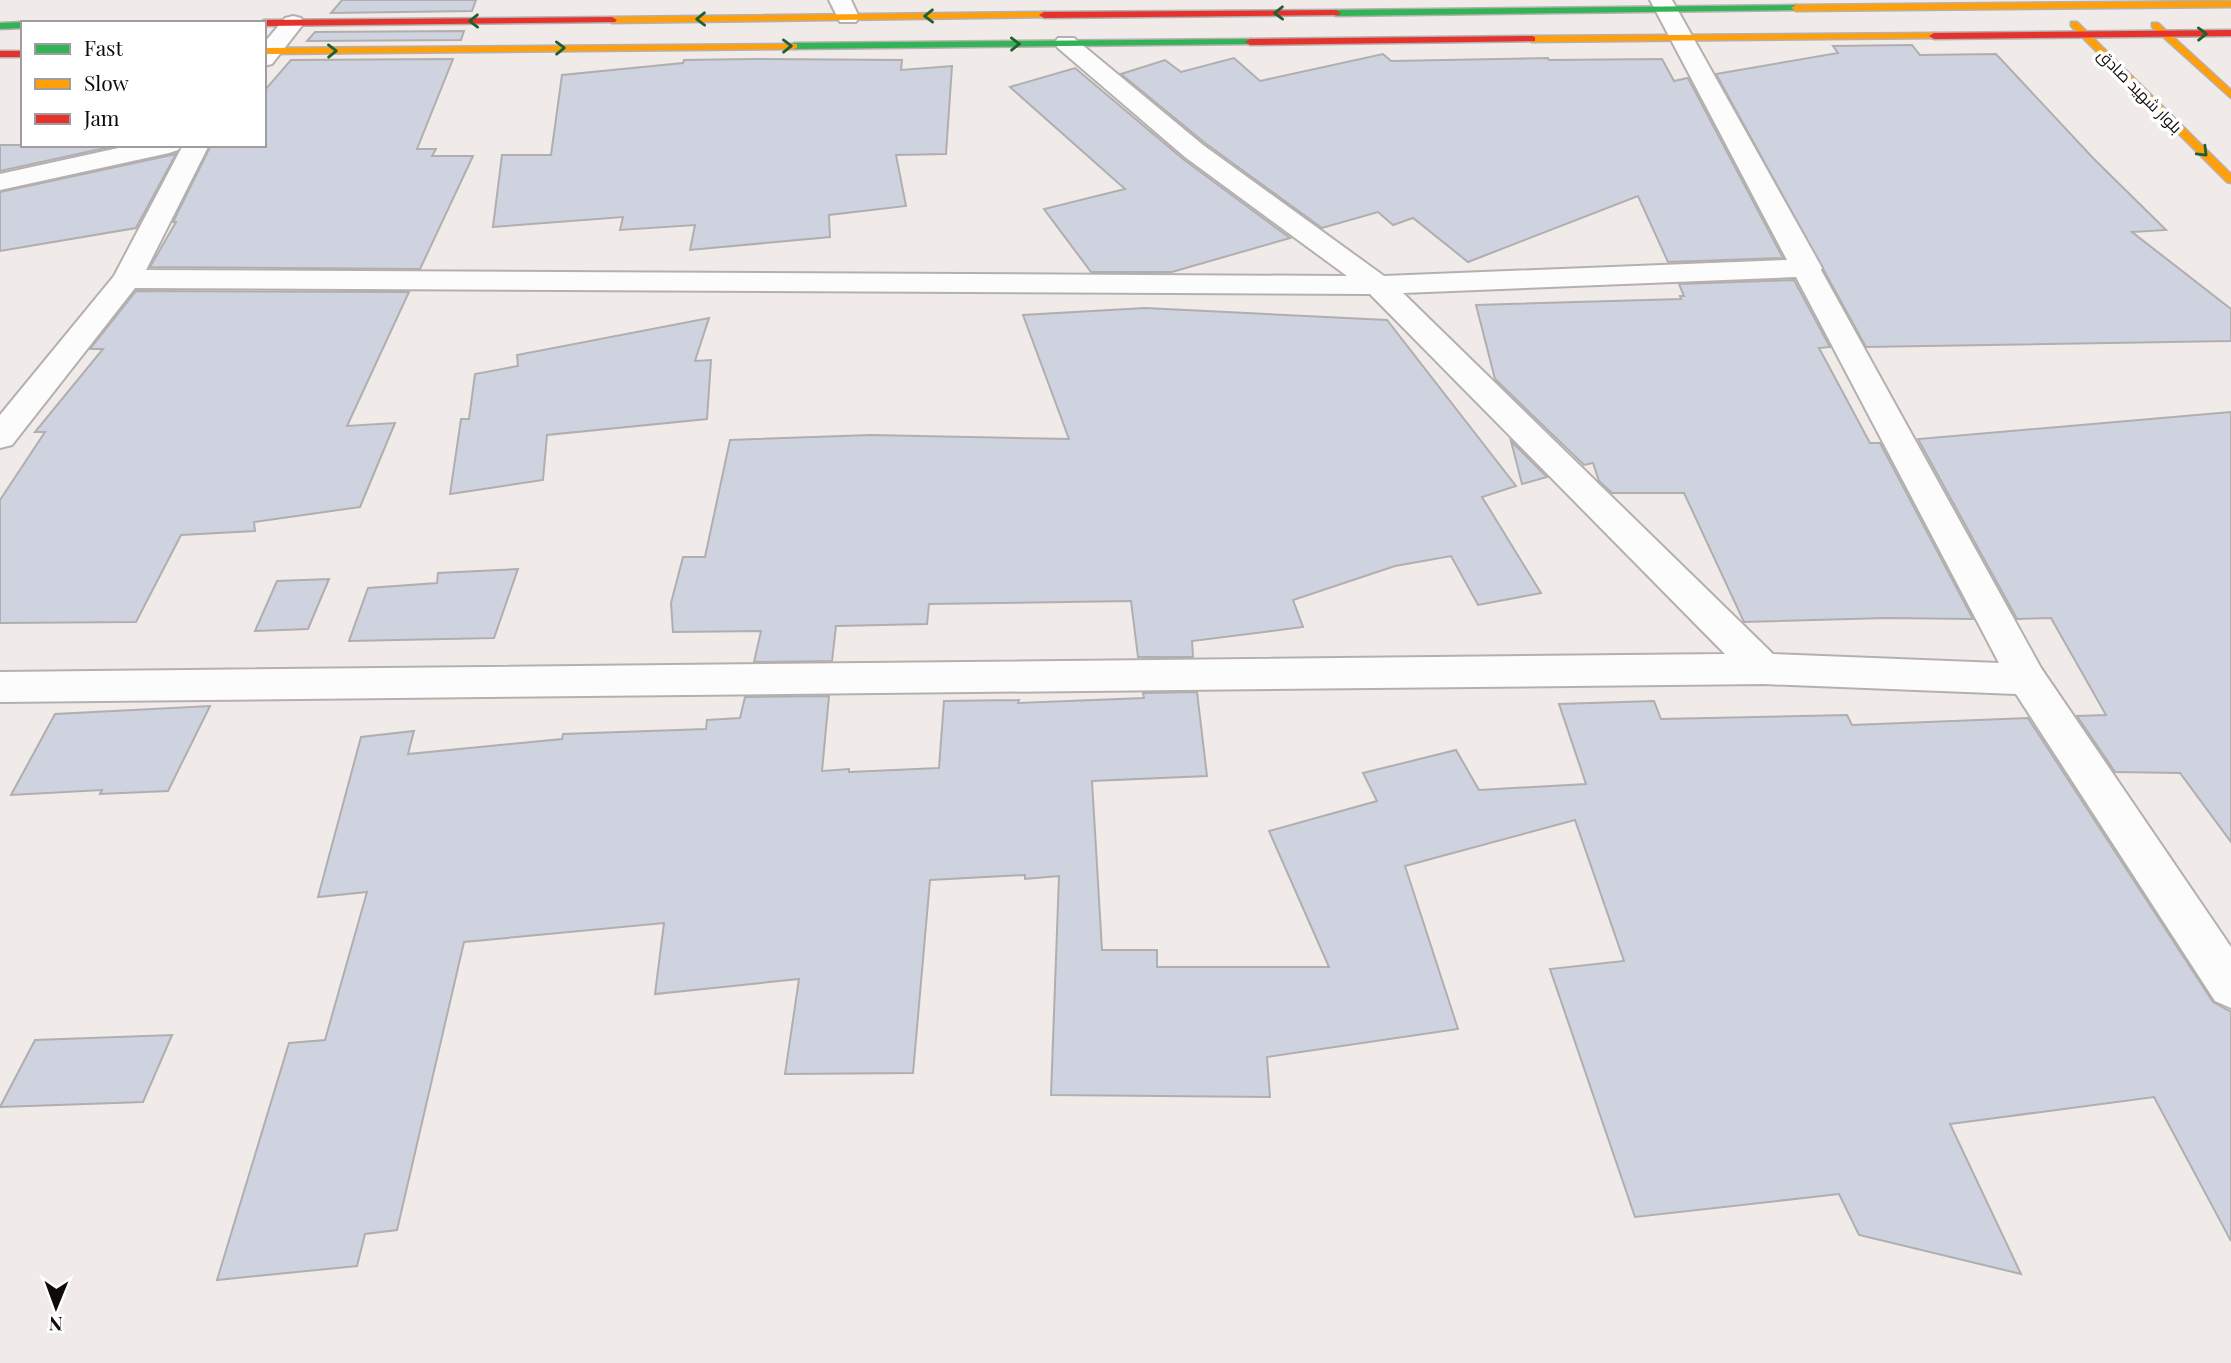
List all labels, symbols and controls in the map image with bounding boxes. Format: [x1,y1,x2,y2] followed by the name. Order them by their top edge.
[1273,5,1284,20] one-way arrow
[923,8,933,24] one-way arrow
[695,11,706,26] one-way arrow
[468,13,478,29] one-way arrow
[21,21,266,147] legend
[2197,26,2208,42] one-way arrow
[84,33,123,61] text: Fast
[1010,36,1021,52] one-way arrow
[783,38,793,54] one-way arrow
[555,41,566,56] one-way arrow
[328,43,338,59] one-way arrow
[2093,44,2187,138] street label: بلوار شهید صادق
[84,68,129,96] text: Slow
[83,103,120,131] text: Jam
[2194,144,2207,157] one-way arrow
[21,1272,91,1342] north arrow
[48,1312,63,1338] text: N

